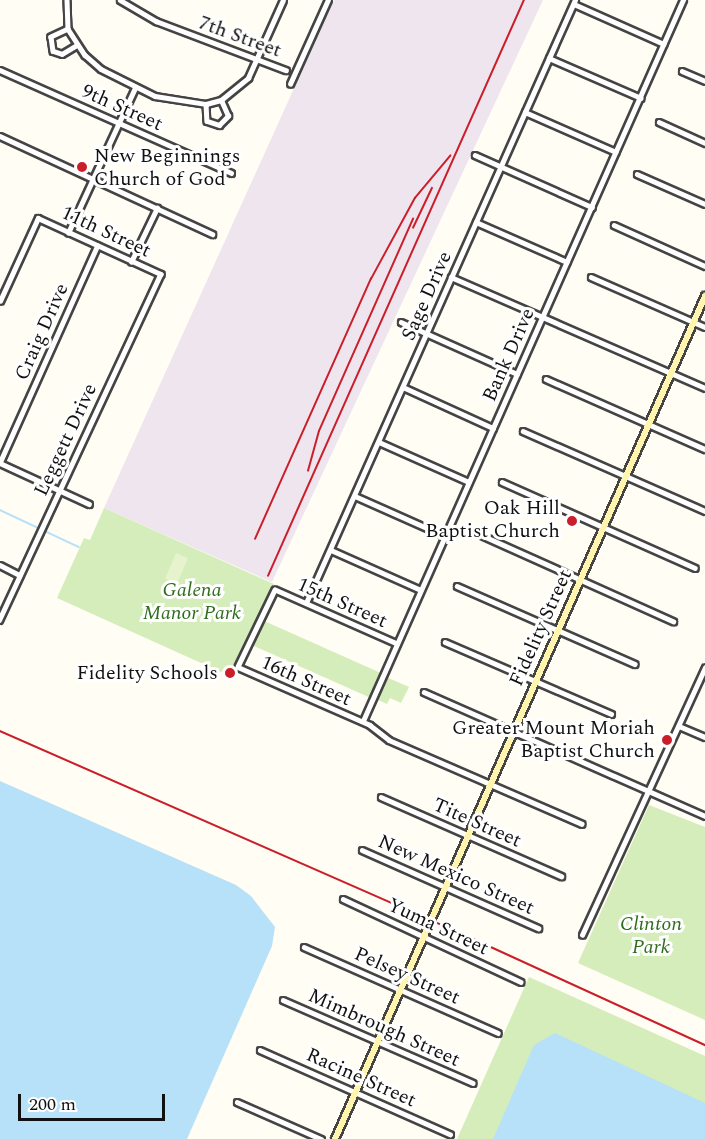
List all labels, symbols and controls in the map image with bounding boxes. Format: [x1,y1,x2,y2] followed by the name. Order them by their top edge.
[195,11,285,63] street label: 7th Street
[78,80,166,136] street label: 9th Street
[94,144,240,191] place label: New Beginnings Church of God
[75,160,89,174] marker: New Beginnings Church of God
[57,201,155,263] street label: 11th Street
[397,248,457,344] street label: Sage Drive
[10,280,74,384] street label: Craig Drive
[478,305,540,405] street label: Bank Drive
[29,380,103,500] street label: Leggett Drive
[425,497,560,544] place label: Oak Hill Baptist Church
[565,514,579,528] marker: Oak Hill Baptist Church
[505,566,577,690] street label: Fidelity Street
[293,572,391,634] street label: 15th Street
[143,579,241,626] park label: Galena Manor Park
[257,650,355,712] street label: 16th Street
[77,661,218,685] place label: Fidelity Schools
[223,666,237,680] marker: Fidelity Schools
[452,716,655,763] place label: Greater Mount Moriah Baptist Church
[660,733,674,747] marker: Greater Mount Moriah Baptist Church
[429,793,525,853] street label: Tite Street
[374,830,538,920] street label: New Mexico Street
[384,893,492,961] street label: Yuma Street
[620,912,682,959] park label: Clinton Park
[350,942,464,1010] street label: Pelsey Street
[304,984,464,1072] street label: Mimbrough Street
[302,1043,420,1113] street label: Racine Street
[21,1082,168,1120] scale bar
[29,1091,76,1118] text: 200 m

